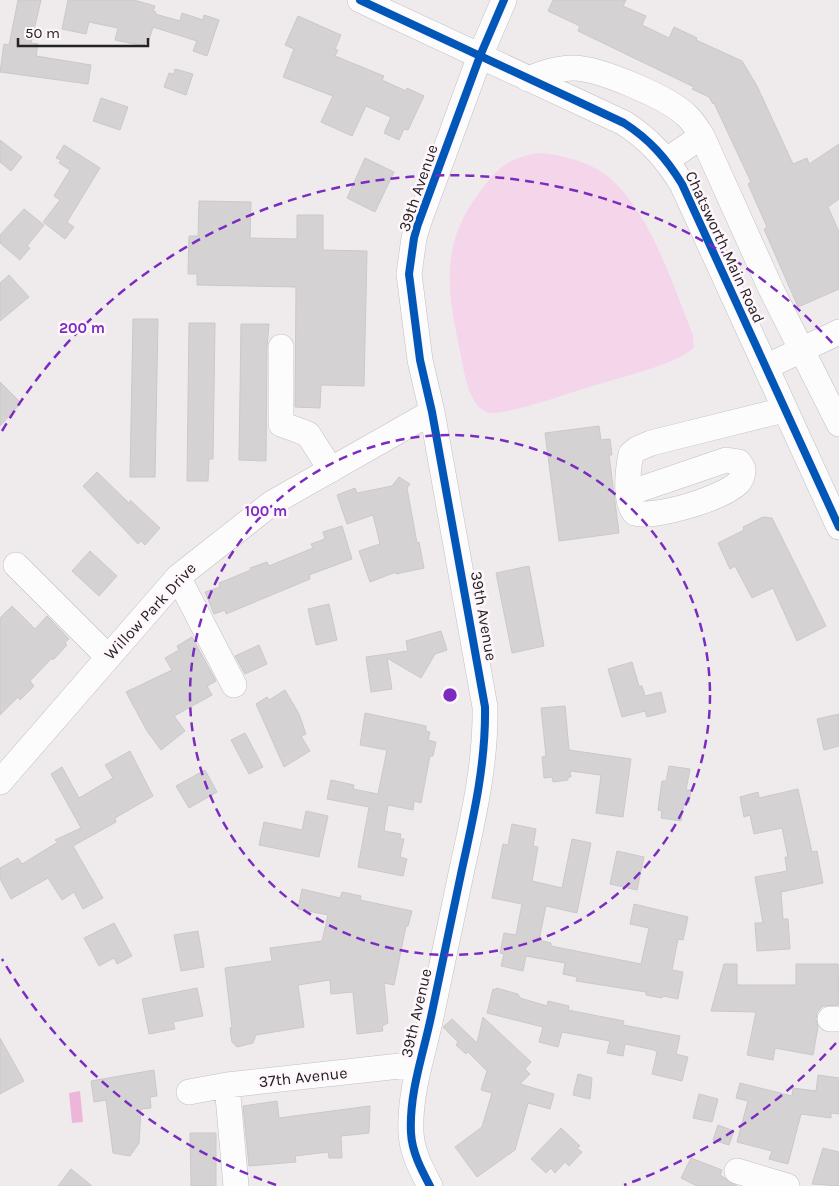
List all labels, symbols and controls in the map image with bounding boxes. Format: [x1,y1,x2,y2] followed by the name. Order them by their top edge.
[18,15,148,47] scale bar
[25,24,60,42] text: 50 m
[394,142,442,234] street label: 39th Avenue
[681,168,769,326] street label: Chatsworth Main Road
[59,319,105,337] text: 200 m
[245,502,287,520] text: 100 m
[100,559,200,663] street label: Willow Park Drive
[467,570,501,662] street label: 39th Avenue
[441,686,459,704] centre of rings
[397,967,435,1059] street label: 39th Avenue
[258,1063,348,1091] street label: 37th Avenue

